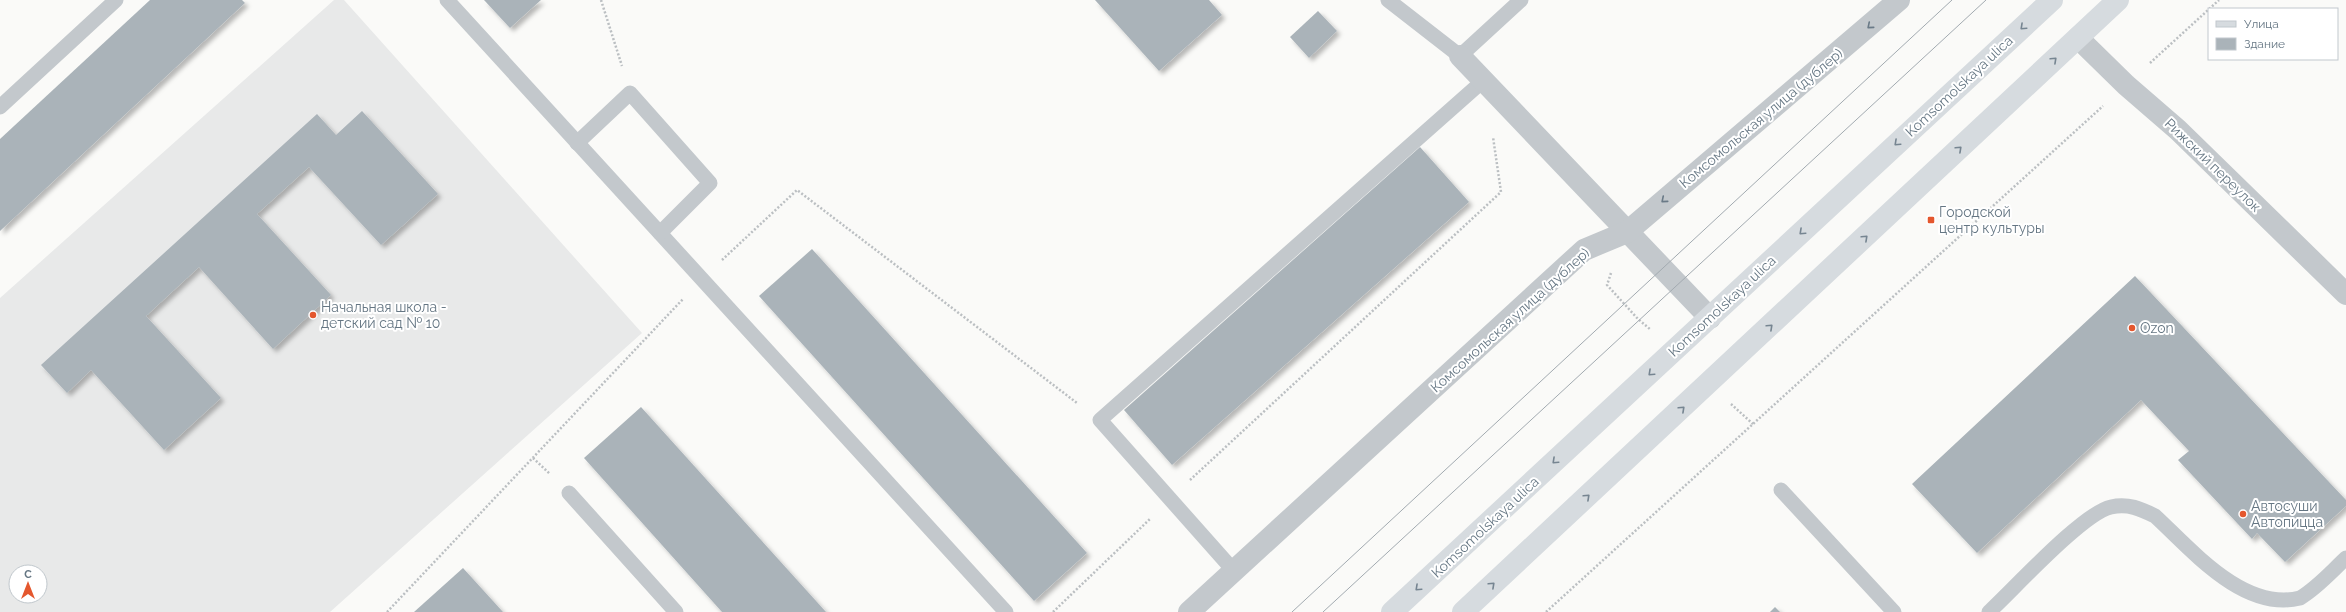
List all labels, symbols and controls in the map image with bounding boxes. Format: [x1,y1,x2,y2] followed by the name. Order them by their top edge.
[2208,8,2338,60] legend
[2244,17,2279,31] text: Улица
[1867,21,1875,28] one-way arrow
[2020,22,2028,29] one-way arrow
[1902,32,2016,140] street label: Komsomolskaya ulica
[2244,37,2285,51] text: Здание
[1676,45,1846,191] street label: Комсомольская улица (дублер)
[2049,57,2057,65] one-way arrow
[2162,115,2264,215] street label: Рижский переулок
[1894,139,1902,146] one-way arrow
[1955,147,1962,154] one-way arrow
[1661,196,1669,203] one-way arrow
[1939,204,2044,236] place label: Городской центр культуры
[1926,215,1936,225] marker: Городской центр культуры
[1799,227,1807,235] one-way arrow
[1860,235,1868,243] one-way arrow
[1427,244,1593,396] street label: Комсомольская улица (дублер)
[1665,252,1779,360] street label: Komsomolskaya ulica
[321,299,447,331] place label: Начальная школа - детский сад № 10
[308,310,318,320] marker: Начальная школа - детский сад № 10
[2140,320,2174,336] place label: Ozon
[2127,323,2137,333] marker: Ozon
[1765,324,1773,332] one-way arrow
[1648,368,1655,375] one-way arrow
[1677,406,1685,414] one-way arrow
[1552,457,1560,464] one-way arrow
[1428,473,1542,581] street label: Komsomolskaya ulica
[1582,494,1590,502] one-way arrow
[2251,498,2323,530] place label: Автосуши Автопицца
[2238,509,2248,519] marker: Автосуши Автопицца
[8,564,48,604] north arrow
[24,568,32,581] text: С
[1416,583,1423,590] one-way arrow
[1487,583,1494,590] one-way arrow

